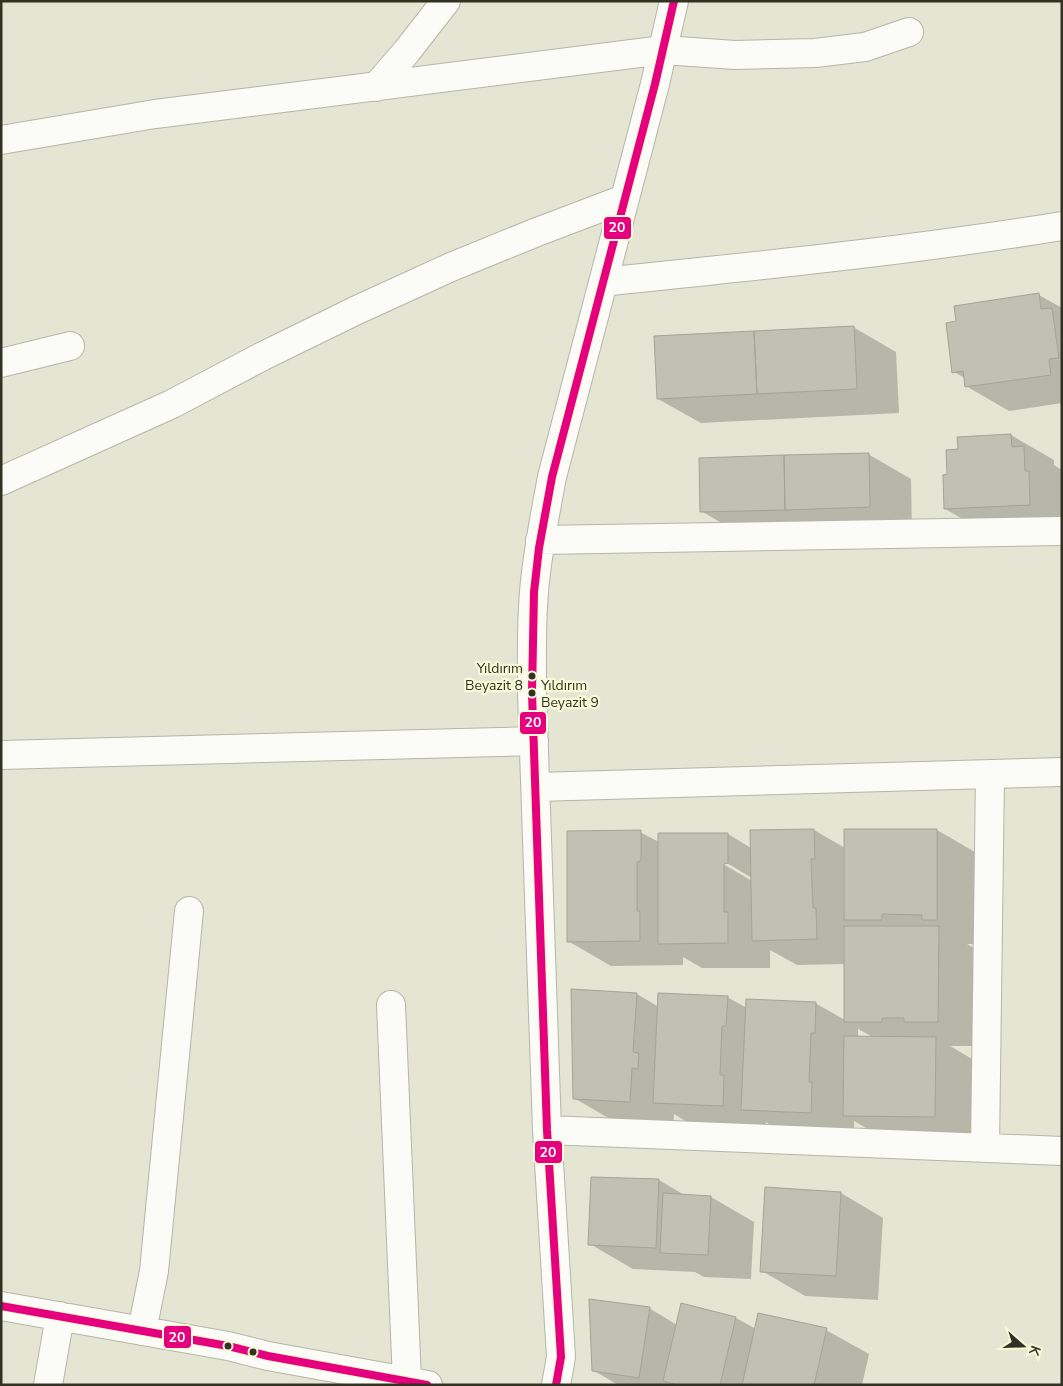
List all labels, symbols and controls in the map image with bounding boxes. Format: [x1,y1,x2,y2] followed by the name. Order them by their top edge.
[603,216,632,240] line badge: 20
[609,218,625,237] text: 20
[465,659,523,695] place label: Yıldırım Beyazit 8
[527,671,537,681] marker: Yıldırım Beyazit 8
[540,676,599,712] place label: Yıldırım Beyazit 9
[527,688,537,698] marker: Yıldırım Beyazit 9
[519,711,547,735] line badge: 20
[525,713,541,732] text: 20
[534,1140,563,1164] line badge: 20
[540,1143,556,1162] text: 20
[998,1321,1048,1371] north arrow
[163,1325,192,1349] line badge: 20
[169,1328,185,1347] text: 20
[223,1341,233,1351] unlabelled marker
[1024,1343,1045,1359] text: K
[248,1347,258,1357] unlabelled marker

